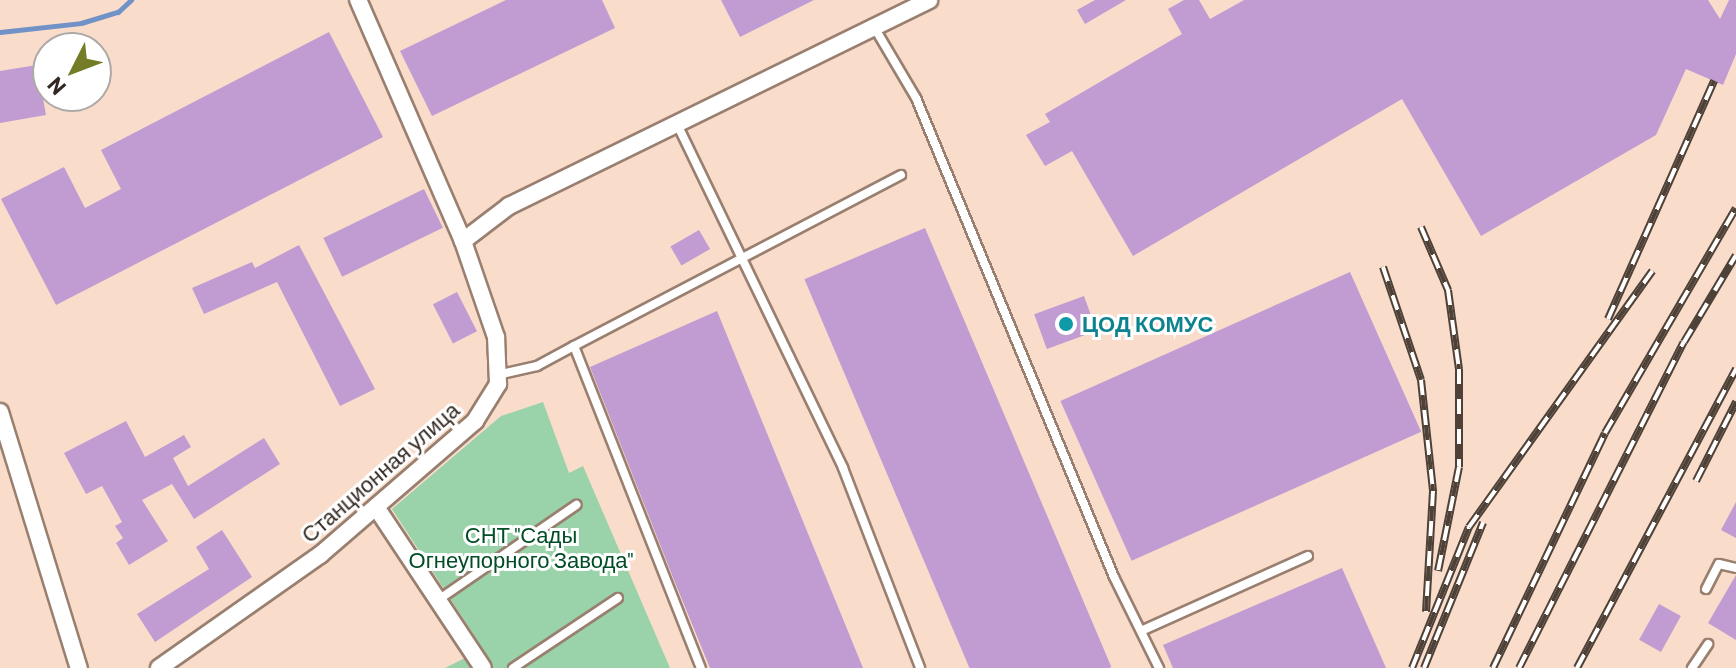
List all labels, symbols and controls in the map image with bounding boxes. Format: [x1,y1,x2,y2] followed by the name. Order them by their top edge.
[32,32,112,112] north arrow
[41,73,70,101] text: N
[1082,311,1213,337] place label: ЦОД КОМУС
[1057,315,1075,333] marker: ЦОД КОМУС
[296,396,464,548] street label: Станционная улица
[409,521,633,572] park label: СНТ "Сады Огнеупорного Завода"

